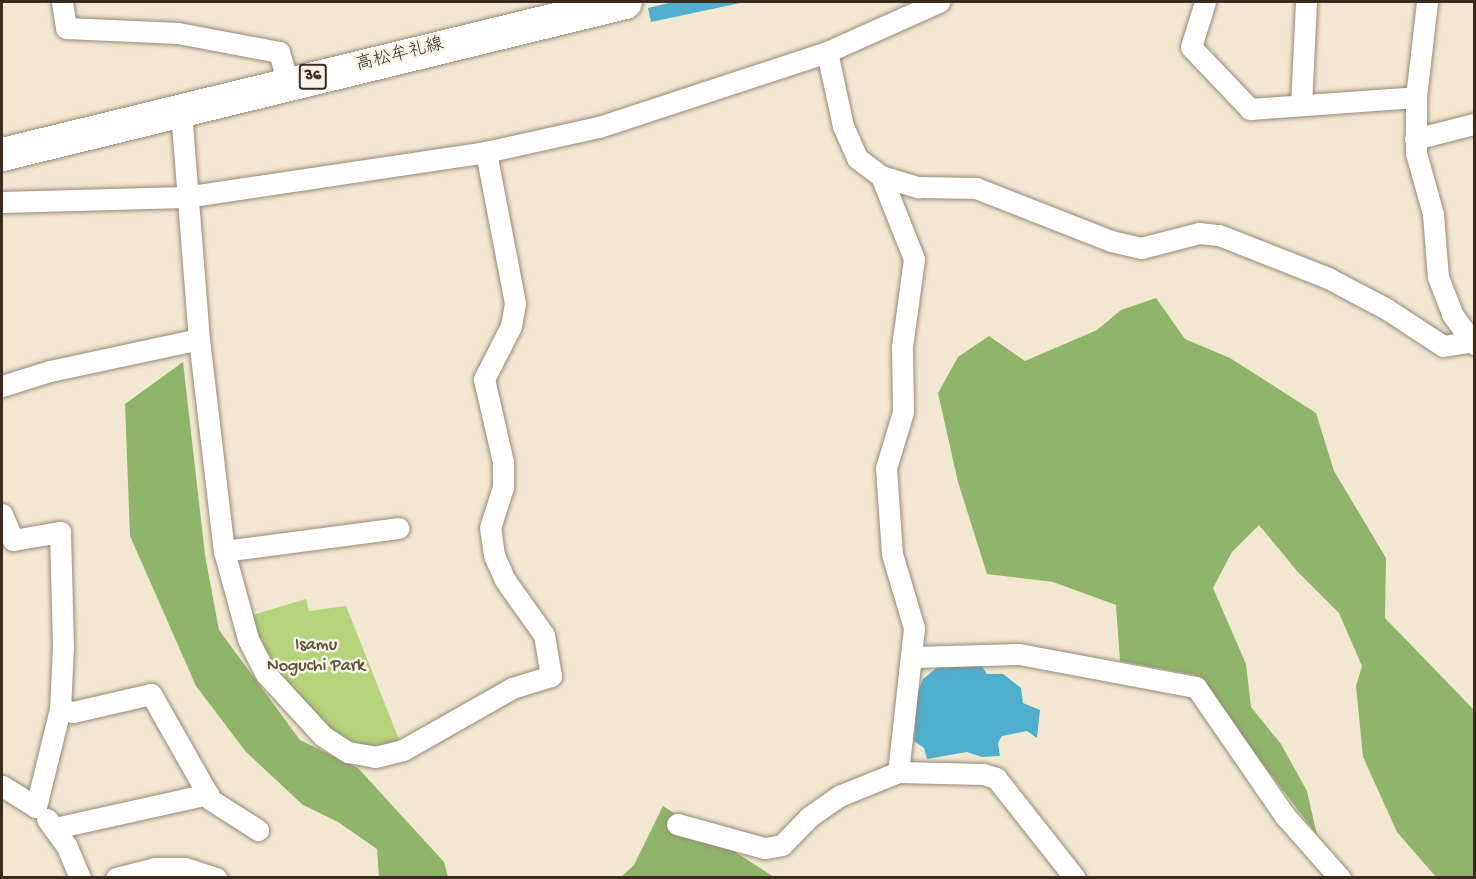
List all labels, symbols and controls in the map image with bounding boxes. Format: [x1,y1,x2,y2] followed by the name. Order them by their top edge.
[354,35,446,77] street label: 高松牟礼線
[298,64,328,90] road number: 36
[267,636,365,678] park label: Isamu Noguchi Park

